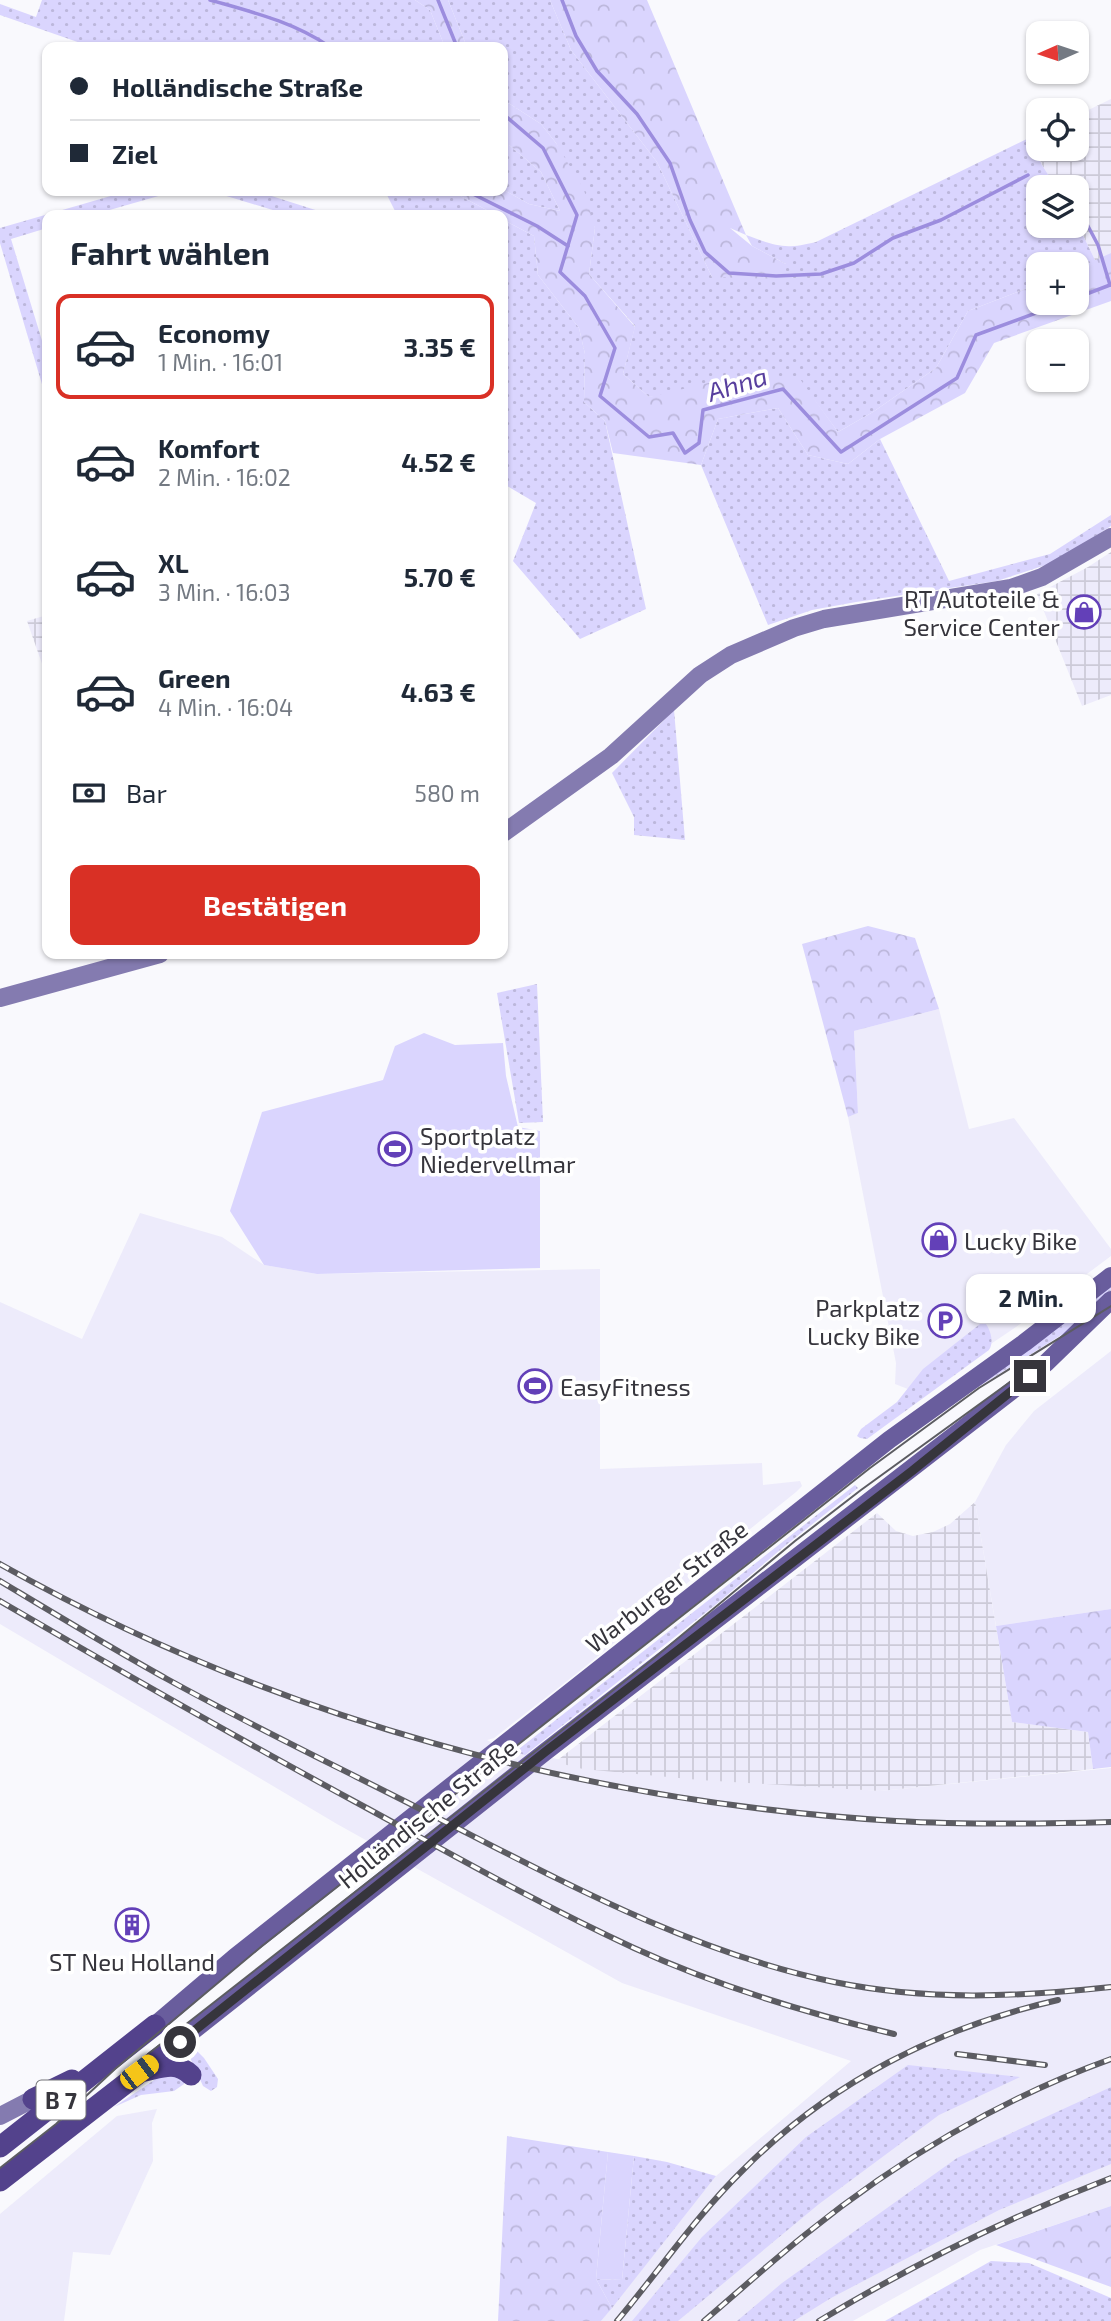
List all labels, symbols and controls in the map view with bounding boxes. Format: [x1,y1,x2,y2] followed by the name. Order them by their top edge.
[1026,21,1088,84] north arrow
[1026,21,1089,392] map controls
[112,71,363,102] text: Holländische Straße
[1026,98,1089,161] button: locate
[112,138,158,169] text: Ziel
[1026,175,1089,238] button: layers
[70,233,270,271] text: Fahrt wählen
[1026,252,1089,315] button: +
[74,315,137,378] icon: car
[158,317,270,348] text: Economy
[1026,329,1089,392] button: −
[404,331,476,362] text: 3.35 €
[158,348,283,376] text: 1 Min. · 16:01
[702,359,771,407] water label: Ahna
[74,430,137,493] icon: car
[158,432,260,463] text: Komfort
[401,446,476,477] text: 4.52 €
[158,463,291,491] text: 2 Min. · 16:02
[74,545,137,608] icon: car
[158,547,189,578] text: XL
[404,561,476,592] text: 5.70 €
[158,578,291,606] text: 3 Min. · 16:03
[903,584,1060,641] place label: RT Autoteile & Service Center
[1065,593,1103,631] shop icon: RT Autoteile & Service Center
[74,660,137,723] icon: car
[158,662,231,693] text: Green
[401,676,476,707] text: 4.63 €
[158,693,293,721] text: 4 Min. · 16:04
[70,774,108,812] icon: cash
[126,777,167,808] text: Bar
[415,779,480,807] text: 580 m
[70,865,480,945] button: Bestätigen
[420,1121,576,1178] place label: Sportplatz Niedervellmar
[376,1130,414,1168] sports icon: Sportplatz Niedervellmar
[920,1221,958,1259] shop icon: Lucky Bike
[964,1226,1077,1255] place label: Lucky Bike
[965,1274,1095,1324] callout: 2 Min.
[998,1284,1064,1312] text: 2 Min.
[807,1293,920,1350] place label: Parkplatz Lucky Bike
[926,1302,964,1340] parking icon: Parkplatz Lucky Bike
[1014,1360,1046,1392] route end
[516,1367,554,1405] sports icon: EasyFitness
[560,1372,691,1401] place label: EasyFitness
[579,1514,753,1658] street label: Warburger Straße
[332,1732,522,1894] street label: Holländische Straße
[113,1906,151,1944] building icon: ST Neu Holland
[49,1947,215,1976] place label: ST Neu Holland
[164,2026,196,2058] route start
[116,2051,163,2093] car
[36,2080,86,2120] road number: B 7

